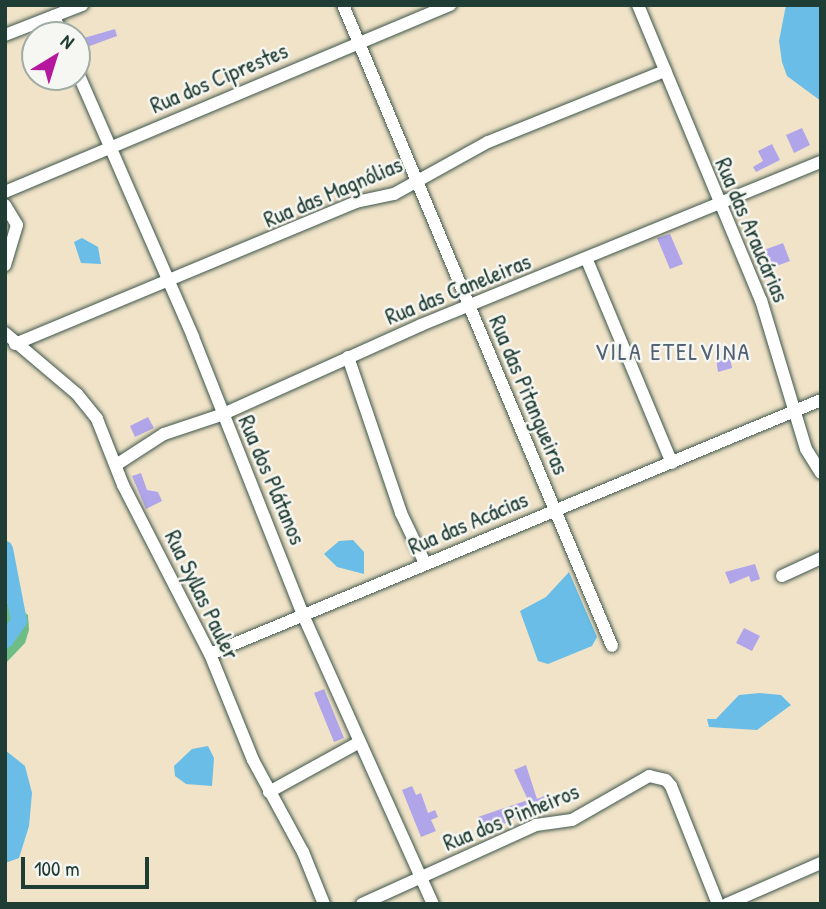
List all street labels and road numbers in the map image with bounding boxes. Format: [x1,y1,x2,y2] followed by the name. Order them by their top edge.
[146,37,292,119] street label: Rua dos Ciprestes
[260,150,406,234] street label: Rua das Magnólias
[709,154,795,306] street label: Rua das Araucárias
[381,247,535,331] street label: Rua das Caneleiras
[483,311,575,479] street label: Rua das Pitangueiras
[232,411,312,549] street label: Rua dos Plátanos
[404,485,532,561] street label: Rua das Acácias
[159,526,245,664] street label: Rua Syllas Pauler
[439,777,583,857] street label: Rua dos Pinheiros

